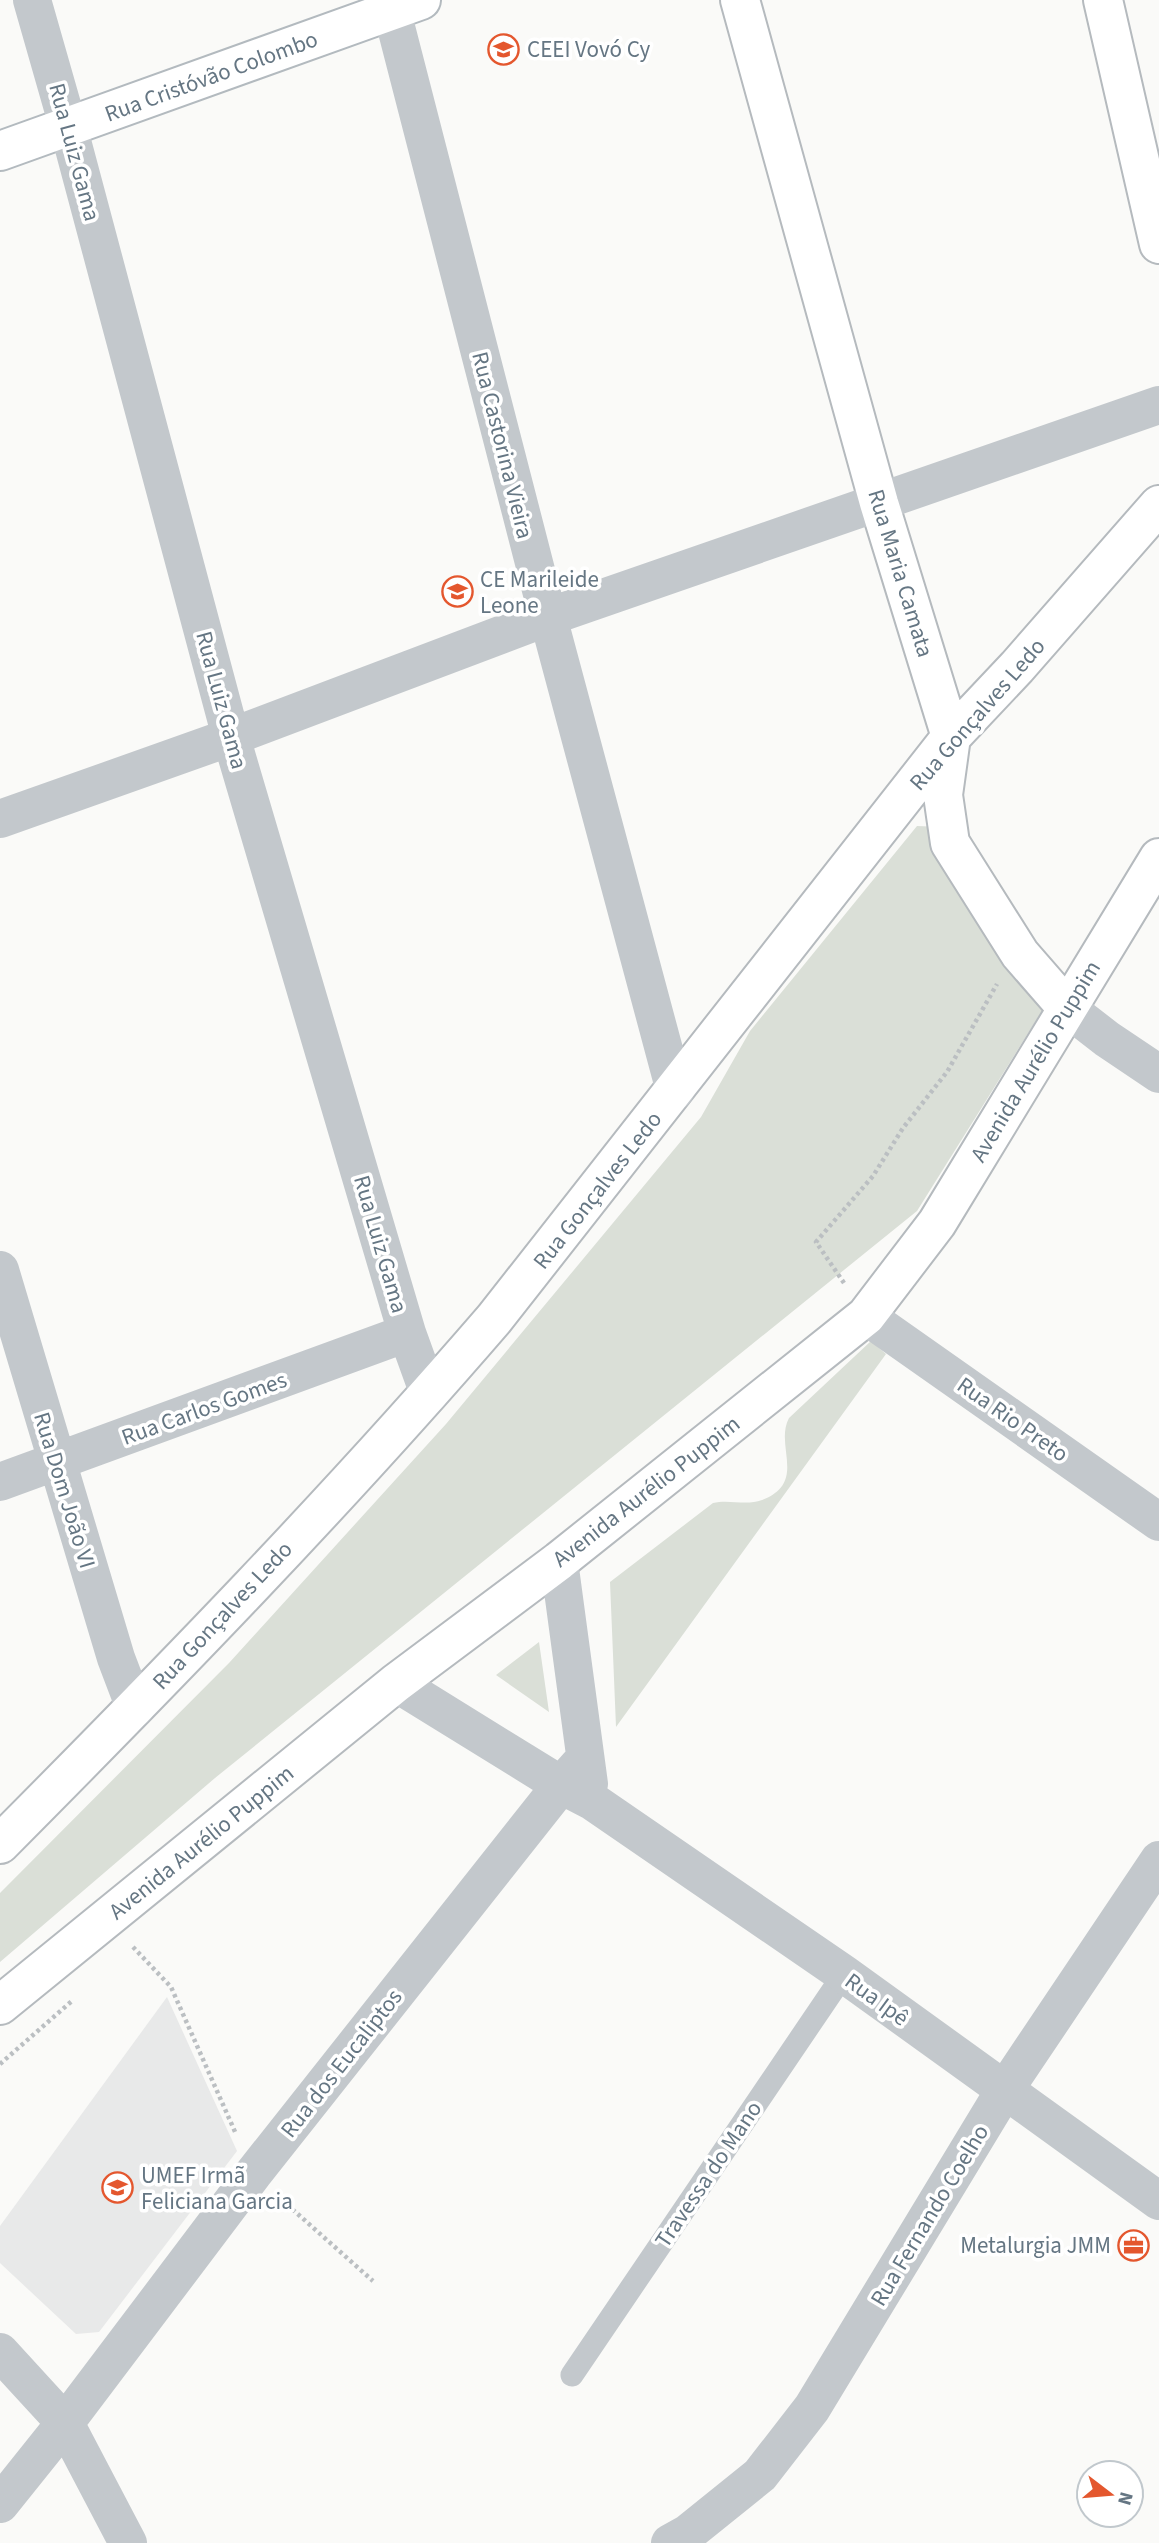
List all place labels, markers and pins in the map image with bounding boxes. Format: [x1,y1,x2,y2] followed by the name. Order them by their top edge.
[487,32,521,66] school or university icon: CEEI Vovó Cy
[527,33,650,66] place label: CEEI Vovó Cy
[480,563,599,622] place label: CE Marileide Leone
[440,575,474,609] school or university icon: CE Marileide Leone
[141,2159,293,2218] place label: UMEF Irmã Feliciana Garcia
[101,2171,135,2205] school or university icon: UMEF Irmã Feliciana Garcia
[1117,2228,1151,2262] office icon: Metalurgia JMM
[960,2229,1111,2262] place label: Metalurgia JMM

